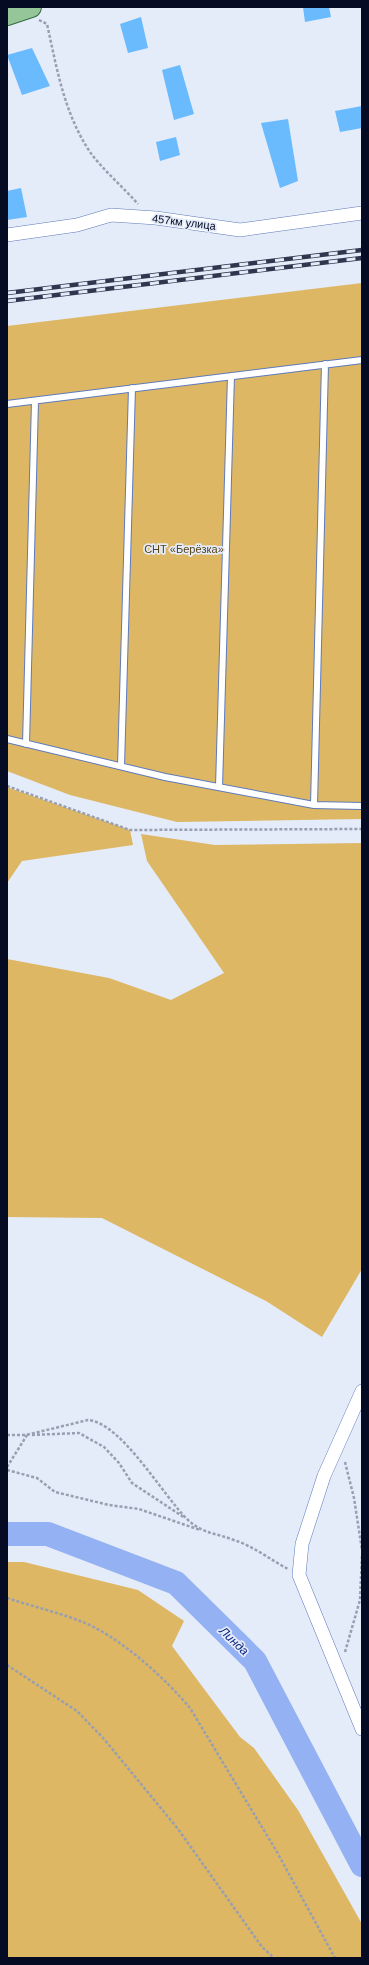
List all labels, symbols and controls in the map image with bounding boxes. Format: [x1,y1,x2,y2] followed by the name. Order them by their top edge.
[151,212,217,232] street label: 457км улица
[144,543,224,555] park label: СНТ «Берёзка»
[216,1623,252,1658] water label: Линда

